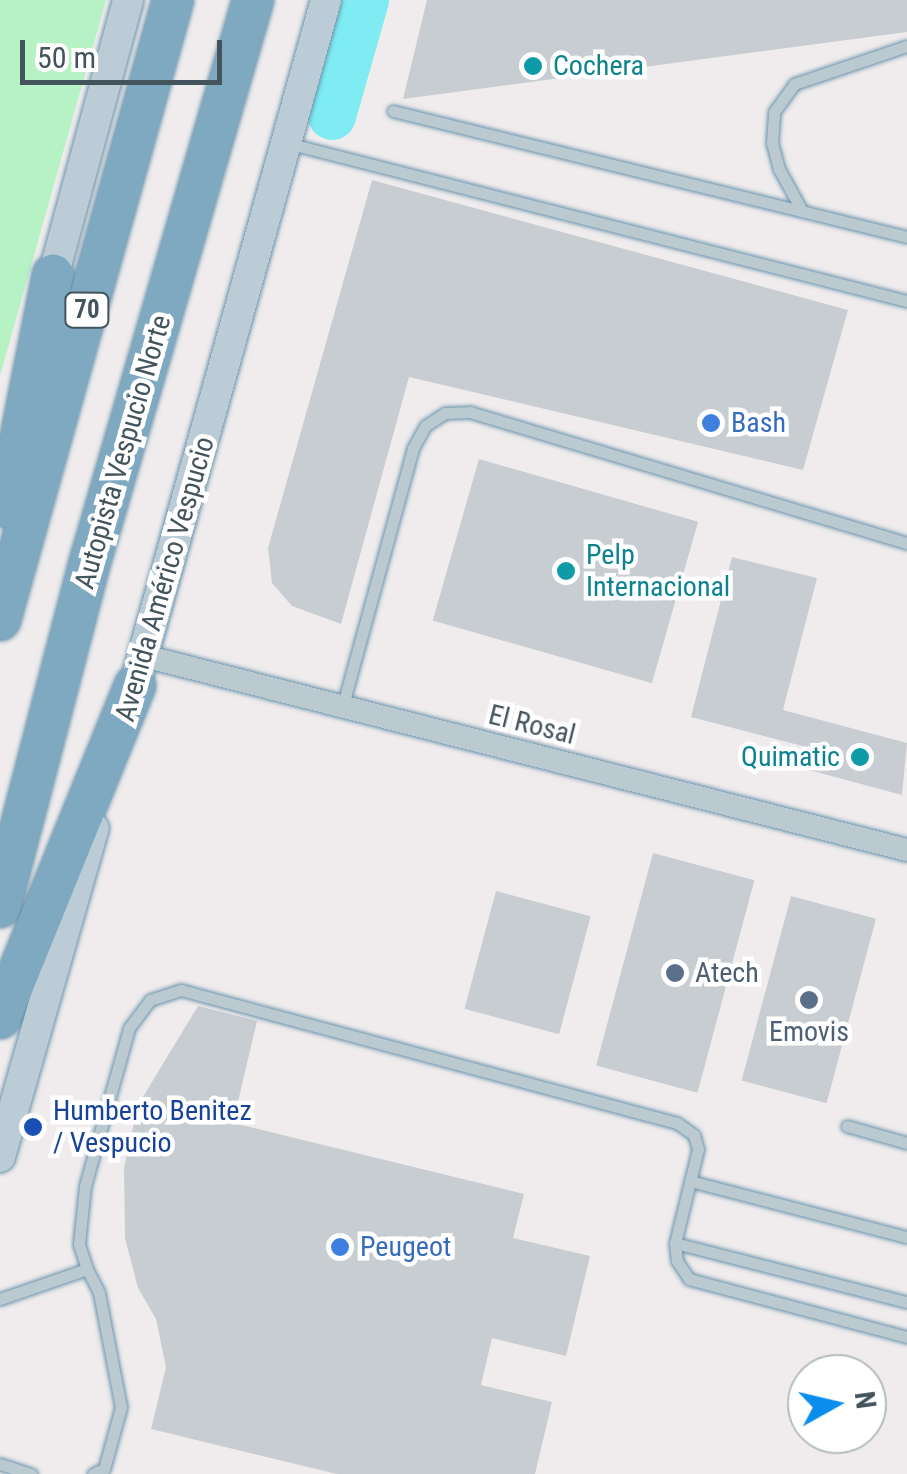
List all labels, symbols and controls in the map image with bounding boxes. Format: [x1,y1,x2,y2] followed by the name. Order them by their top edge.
[25,20,228,82] scale bar
[37,40,96,75] text: 50 m
[553,49,644,83] place label: Cochera
[522,55,544,77] marker: Cochera
[62,290,112,330] road number: 70
[68,311,178,593] street label: Autopista Vespucio Norte
[731,406,786,440] place label: Bash
[700,412,722,434] marker: Bash
[108,433,222,725] street label: Avenida Américo Vespucio
[586,538,730,604] place label: Pelp Internacional
[555,560,577,582] marker: Pelp Internacional
[485,698,579,752] street label: El Rosal
[741,740,840,774] place label: Quimatic
[849,746,871,768] marker: Quimatic
[695,956,759,990] place label: Atech
[664,962,686,984] marker: Atech
[798,989,820,1011] marker: Emovis
[769,1015,849,1049] place label: Emovis
[53,1094,252,1160] place label: Humberto Benitez / Vespucio
[22,1116,44,1138] marker: Humberto Benitez / Vespucio
[360,1230,451,1264] place label: Peugeot
[329,1236,351,1258] marker: Peugeot
[787,1354,887,1454] north arrow
[848,1389,883,1411] text: N

